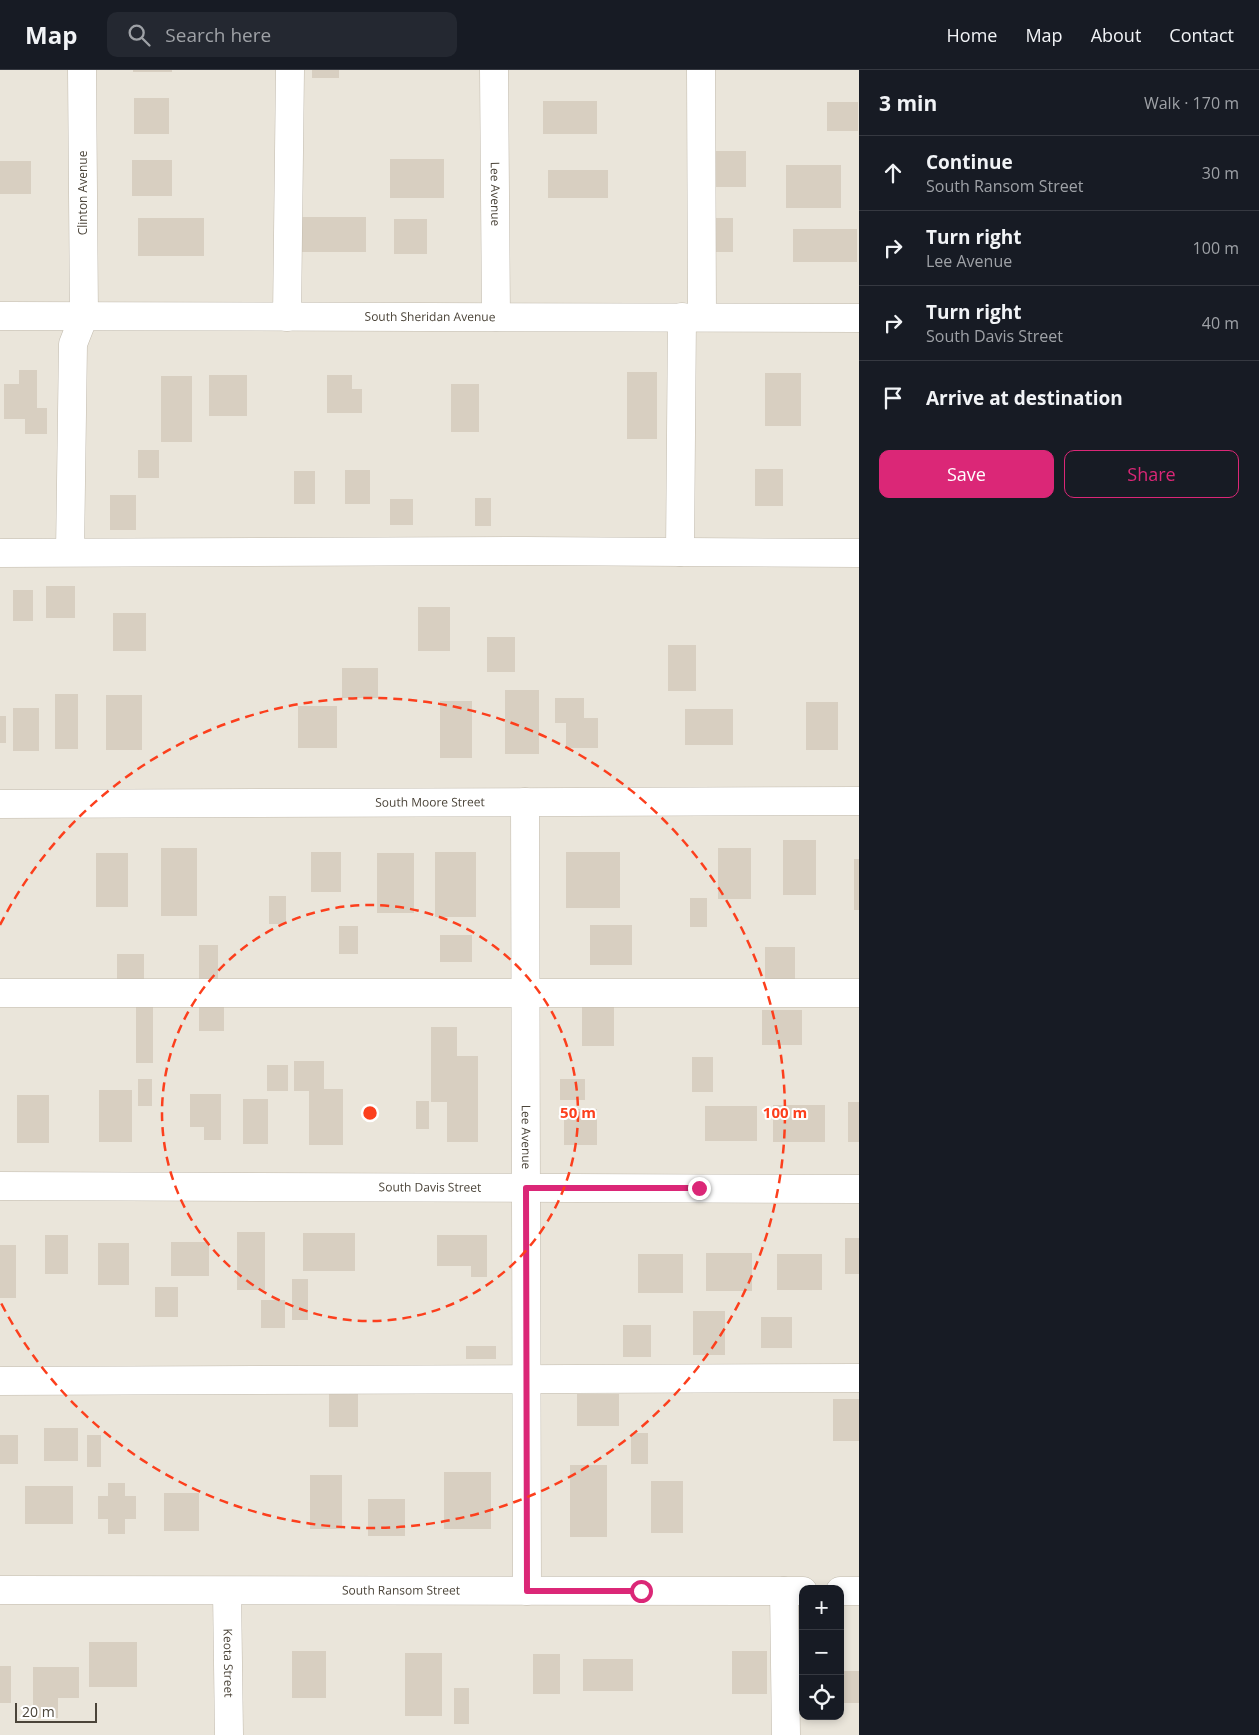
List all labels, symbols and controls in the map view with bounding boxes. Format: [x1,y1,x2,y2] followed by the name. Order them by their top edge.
[107,12,457,57] search box
[25,18,77,51] text: Map
[125,21,153,49] icon: search
[165,22,271,48] text: Search here
[947,23,997,47] text: Home
[1025,23,1063,47] text: Map
[1091,23,1141,47] text: About
[1169,23,1234,47] text: Contact
[879,89,937,117] text: 3 min
[1144,92,1239,114] text: Walk · 170 m
[926,149,1013,175] text: Continue
[74,150,91,235] street label: Clinton Avenue
[879,159,907,187] icon: ahead
[487,162,504,227] street label: Lee Avenue
[1202,162,1239,184] text: 30 m
[926,175,1083,197] text: South Ransom Street
[926,224,1021,250] text: Turn right
[879,234,907,262] icon: right
[1193,237,1239,259] text: 100 m
[926,250,1012,272] text: Lee Avenue
[926,299,1021,325] text: Turn right
[365,308,496,325] street label: South Sheridan Avenue
[879,309,907,337] icon: right
[1202,312,1239,334] text: 40 m
[926,325,1063,347] text: South Davis Street
[879,384,907,412] icon: arrive
[926,385,1123,411] text: Arrive at destination
[879,450,1054,498] button: Save
[1064,450,1239,498] button: Share
[375,793,485,811] street label: South Moore Street
[560,1102,596,1122] text: 50 m
[763,1102,807,1122] text: 100 m
[361,1104,379,1122] centre of rings
[518,1105,535,1170] street label: Lee Avenue
[688,1177,711,1200] route end
[379,1178,481,1196] street label: South Davis Street
[630,1580,653,1603] route start
[342,1581,460,1599] street label: South Ransom Street
[799,1585,844,1720] map controls
[799,1585,844,1630] button: +
[220,1628,237,1698] street label: Keota Street
[799,1630,844,1675] button: −
[799,1675,844,1720] button: locate
[15,1700,98,1723] scale bar
[22,1702,55,1721] text: 20 m

